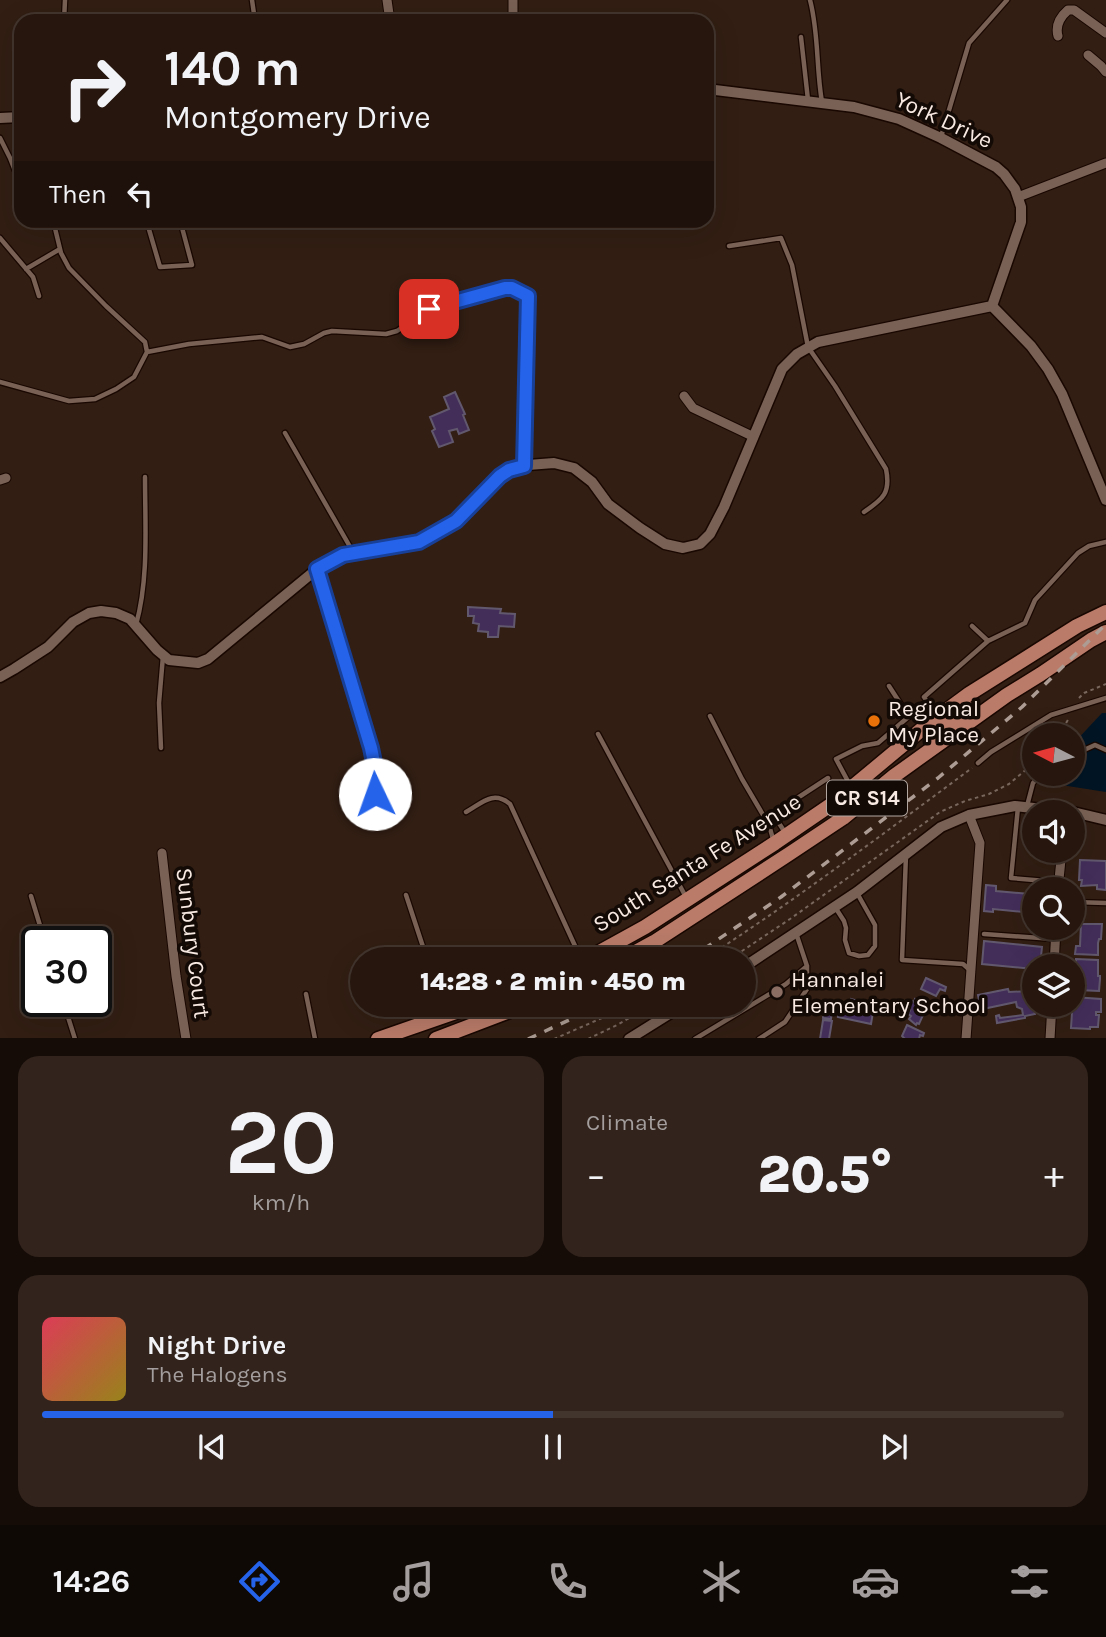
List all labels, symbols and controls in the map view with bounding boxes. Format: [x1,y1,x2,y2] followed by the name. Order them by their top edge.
[164,40,301,97] text: 140 m
[49,42,140,133] icon: right
[891,86,997,154] street label: York Drive
[164,99,431,136] text: Montgomery Drive
[121,175,159,213] icon: left
[49,179,107,210] text: Then
[399,279,459,339] pin
[410,290,448,328] icon: arrive
[888,695,979,748] place label: Regional My Place
[866,713,882,729] marker: Regional My Place
[1022,723,1085,786] north arrow
[1022,723,1085,1017] map controls
[338,757,412,831] position arrow
[827,780,907,816] road number: CR S14
[588,788,806,938] street label: South Santa Fe Avenue
[1022,800,1085,863] button: sound
[170,866,216,1020] street label: Sunbury Court
[1022,877,1085,940] button: search
[21,926,112,1017] speed limit sign: 30
[1022,954,1085,1017] button: layers
[420,966,686,997] text: 14:28 · 2 min · 450 m
[791,966,986,1019] place label: Hannalei Elementary School
[769,984,785,1000] marker: Hannalei Elementary School
[225,1090,337,1196] text: 20
[586,1109,668,1136] text: Climate
[757,1144,893,1205] text: 20.5°
[586,1153,606,1198] text: −
[1044,1153,1064,1198] text: +
[252,1189,310,1216] text: km/h
[147,1330,286,1361] text: Night Drive
[147,1361,287,1388] text: The Halogens
[193,1428,231,1466] icon: previous
[534,1428,572,1466] icon: pause
[875,1428,913,1466] icon: next
[235,1557,284,1606] icon: directions
[389,1557,438,1606] icon: music
[543,1557,592,1606] icon: phone
[697,1557,746,1606] icon: climate
[851,1557,900,1606] icon: car
[1005,1557,1054,1606] icon: filters
[52,1563,130,1600] text: 14:26

